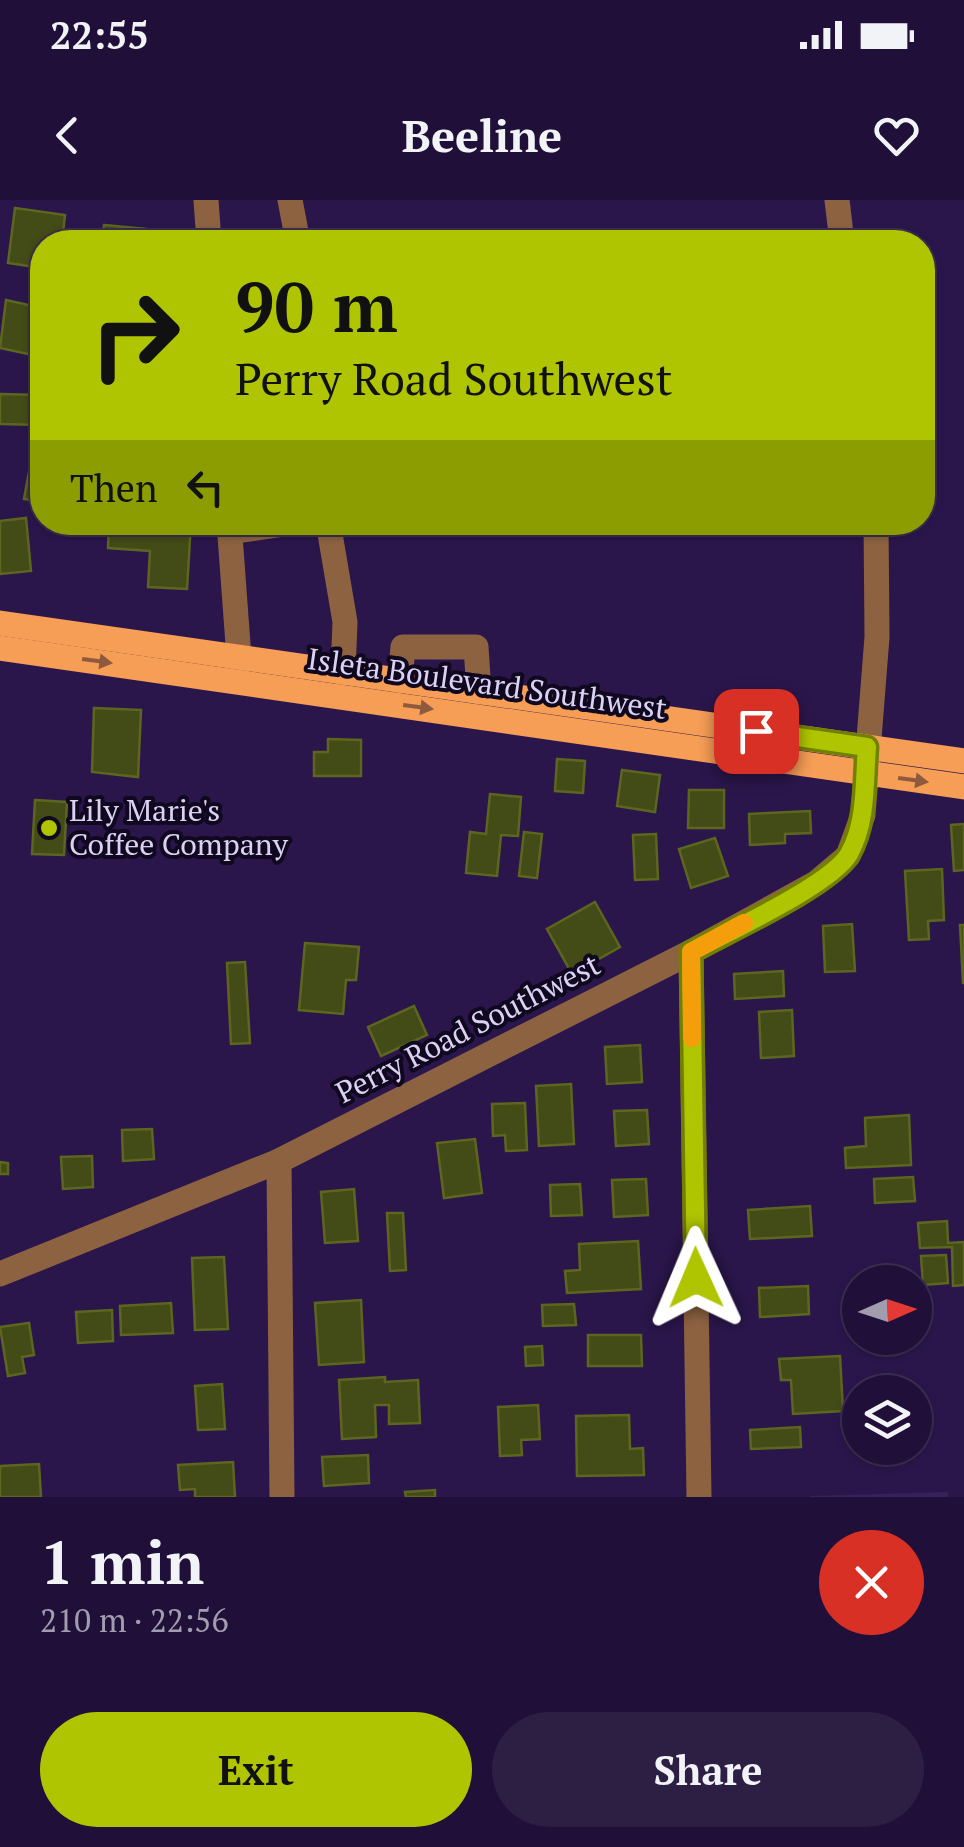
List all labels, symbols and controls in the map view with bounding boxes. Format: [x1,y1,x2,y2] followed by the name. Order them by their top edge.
[50,10,149,60] text: 22:55
[402,105,562,165] text: Beeline
[40,108,95,163] icon: back
[869,108,924,163] icon: heart
[235,259,398,352] text: 90 m
[70,270,200,400] icon: right
[235,348,672,408] text: Perry Road Southwest
[178,460,233,515] icon: left
[70,463,158,513] text: Then
[305,638,669,728] street label: Isleta Boulevard Southwest
[81,653,113,669] one-way arrow
[714,689,799,774] pin
[403,700,435,716] one-way arrow
[729,704,784,759] icon: arrive
[898,772,929,788] one-way arrow
[69,790,289,864] place label: Lily Marie's Coffee Company
[38,817,60,839] marker: Lily Marie's Coffee Company
[329,944,607,1112] street label: Perry Road Southwest
[644,1226,748,1330] position arrow
[842,1265,932,1355] north arrow
[842,1265,932,1465] map controls
[842,1375,932,1465] button: layers
[40,1522,204,1601] text: 1 min
[819,1530,924,1635] button: close
[40,1599,228,1641] text: 210 m · 22:56
[40,1712,472,1827] button: Exit
[492,1712,924,1827] button: Share

